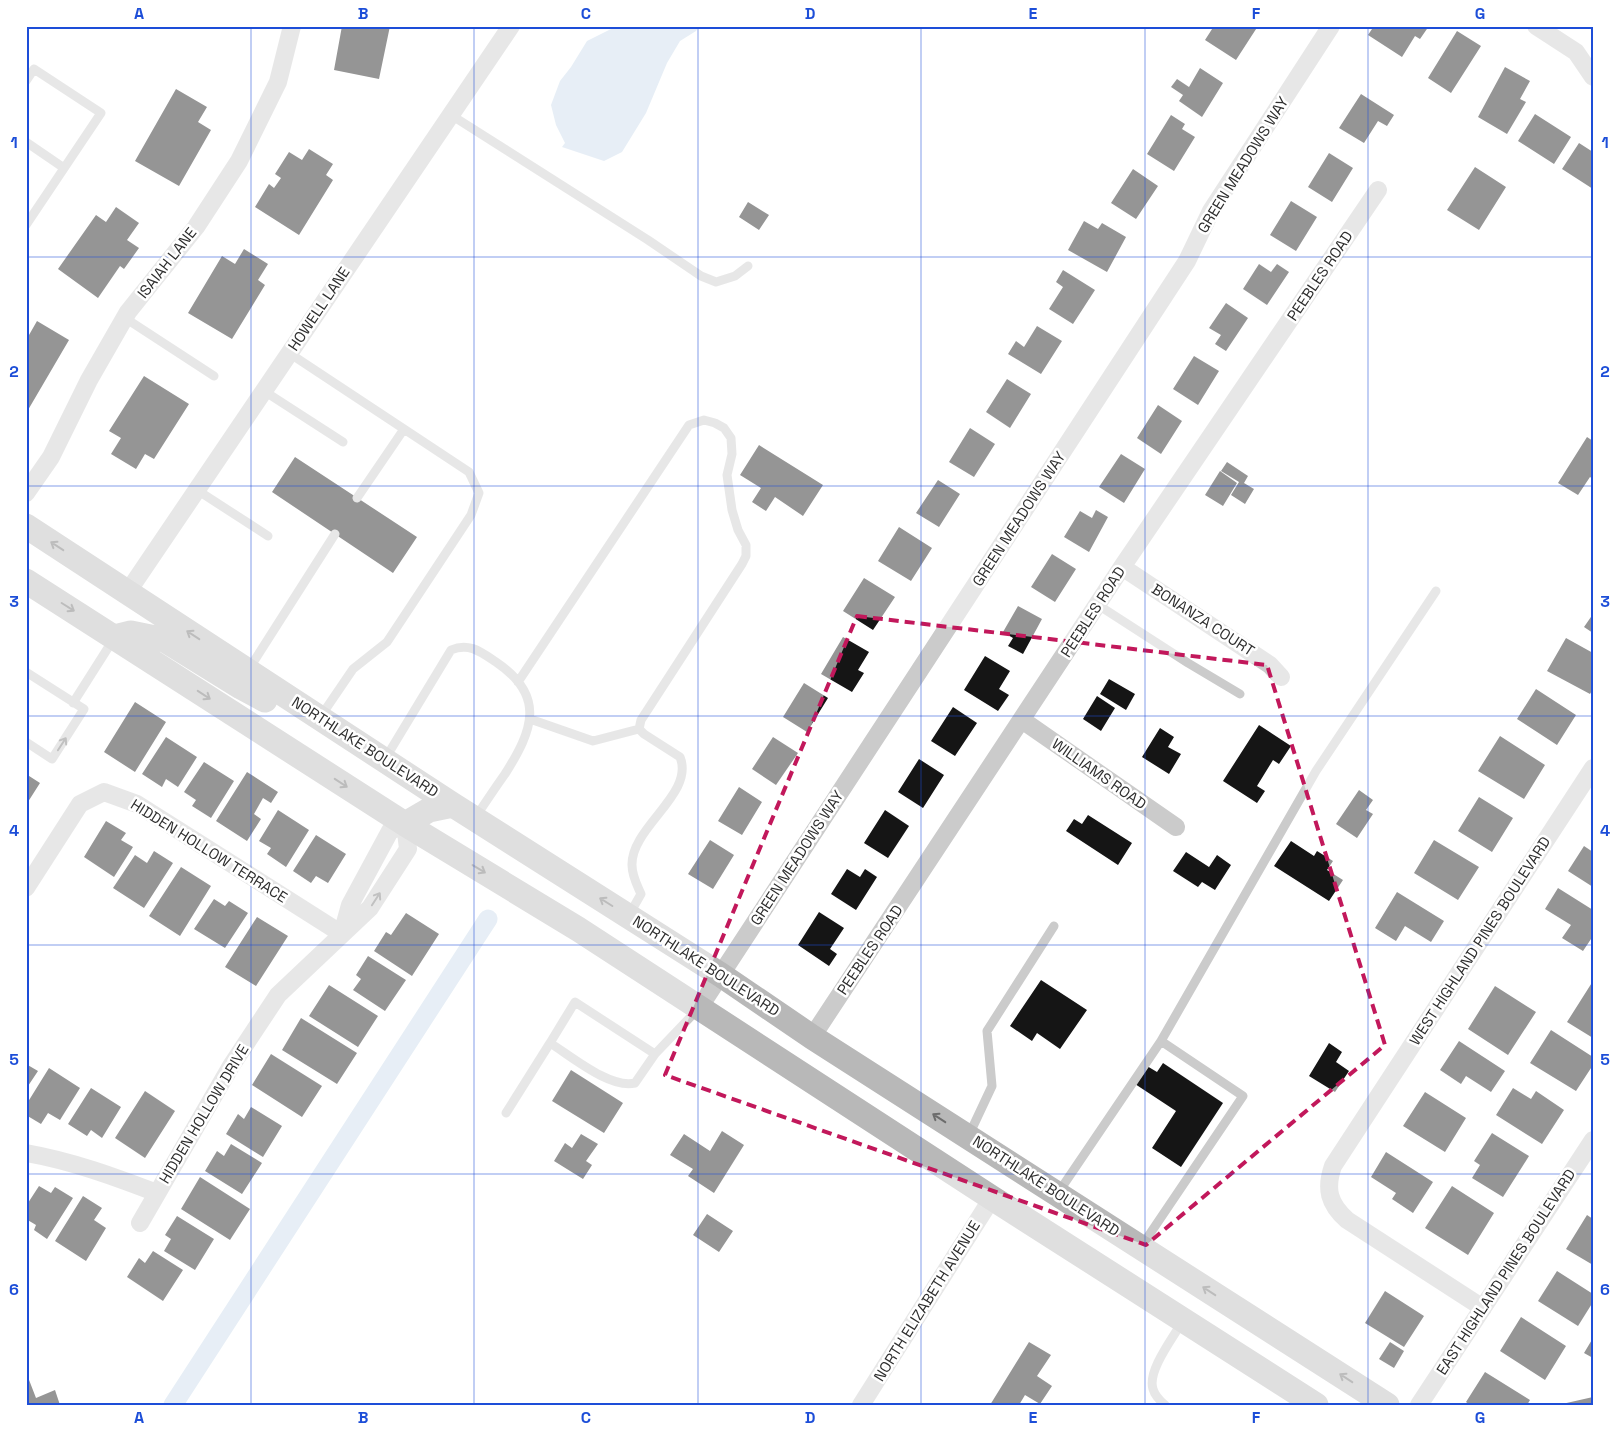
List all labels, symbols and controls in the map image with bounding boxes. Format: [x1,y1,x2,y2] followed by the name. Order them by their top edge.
[134,3,144,24] text: A
[358,3,368,24] text: B
[581,3,591,24] text: C
[805,3,815,24] text: D
[1029,3,1038,24] text: E
[1252,3,1261,24] text: F
[1475,3,1485,24] text: G
[1193,93,1292,236] street label: GREEN MEADOWS WAY
[10,132,18,153] text: 1
[1601,132,1609,153] text: 1
[133,223,200,302] street label: ISAIAH LANE
[1283,227,1357,324] street label: PEEBLES ROAD
[284,263,354,354] street label: HOWELL LANE
[9,361,19,382] text: 2
[1600,361,1610,382] text: 2
[968,448,1069,590] street label: GREEN MEADOWS WAY
[50,541,64,551] one-way arrow
[1056,563,1129,661] street label: PEEBLES ROAD
[1148,579,1258,660] street label: BONANZA COURT
[9,591,19,612] text: 3
[1600,591,1610,612] text: 3
[60,602,74,612] one-way arrow
[186,630,200,640] one-way arrow
[197,690,211,700] one-way arrow
[288,692,442,801] street label: NORTHLAKE BOULEVARD
[1048,734,1150,813] street label: WILLIAMS ROAD
[57,737,67,751] one-way arrow
[334,777,348,788] one-way arrow
[746,787,847,929] street label: GREEN MEADOWS WAY
[127,794,291,907] street label: HIDDEN HOLLOW TERRACE
[9,820,19,841] text: 4
[1600,820,1610,841] text: 4
[1405,833,1554,1049] street label: WEST HIGHLAND PINES BOULEVARD
[471,864,485,874] one-way arrow
[370,892,381,906] one-way arrow
[600,896,614,906] one-way arrow
[833,901,907,998] street label: PEEBLES ROAD
[629,911,783,1020] street label: NORTHLAKE BOULEVARD
[155,1041,253,1187] street label: HIDDEN HOLLOW DRIVE
[9,1049,19,1070] text: 5
[1600,1049,1610,1070] text: 5
[933,1113,947,1123] one-way arrow
[969,1131,1123,1240] street label: NORTHLAKE BOULEVARD
[1432,1165,1579,1378] street label: EAST HIGHLAND PINES BOULEVARD
[869,1217,984,1385] street label: NORTH ELIZABETH AVENUE
[9,1279,19,1300] text: 6
[1600,1279,1610,1300] text: 6
[1202,1285,1216,1295] one-way arrow
[1339,1373,1353,1383] one-way arrow
[134,1407,144,1428] text: A
[358,1407,368,1428] text: B
[581,1407,591,1428] text: C
[805,1407,815,1428] text: D
[1029,1407,1038,1428] text: E
[1252,1407,1261,1428] text: F
[1475,1407,1485,1428] text: G

